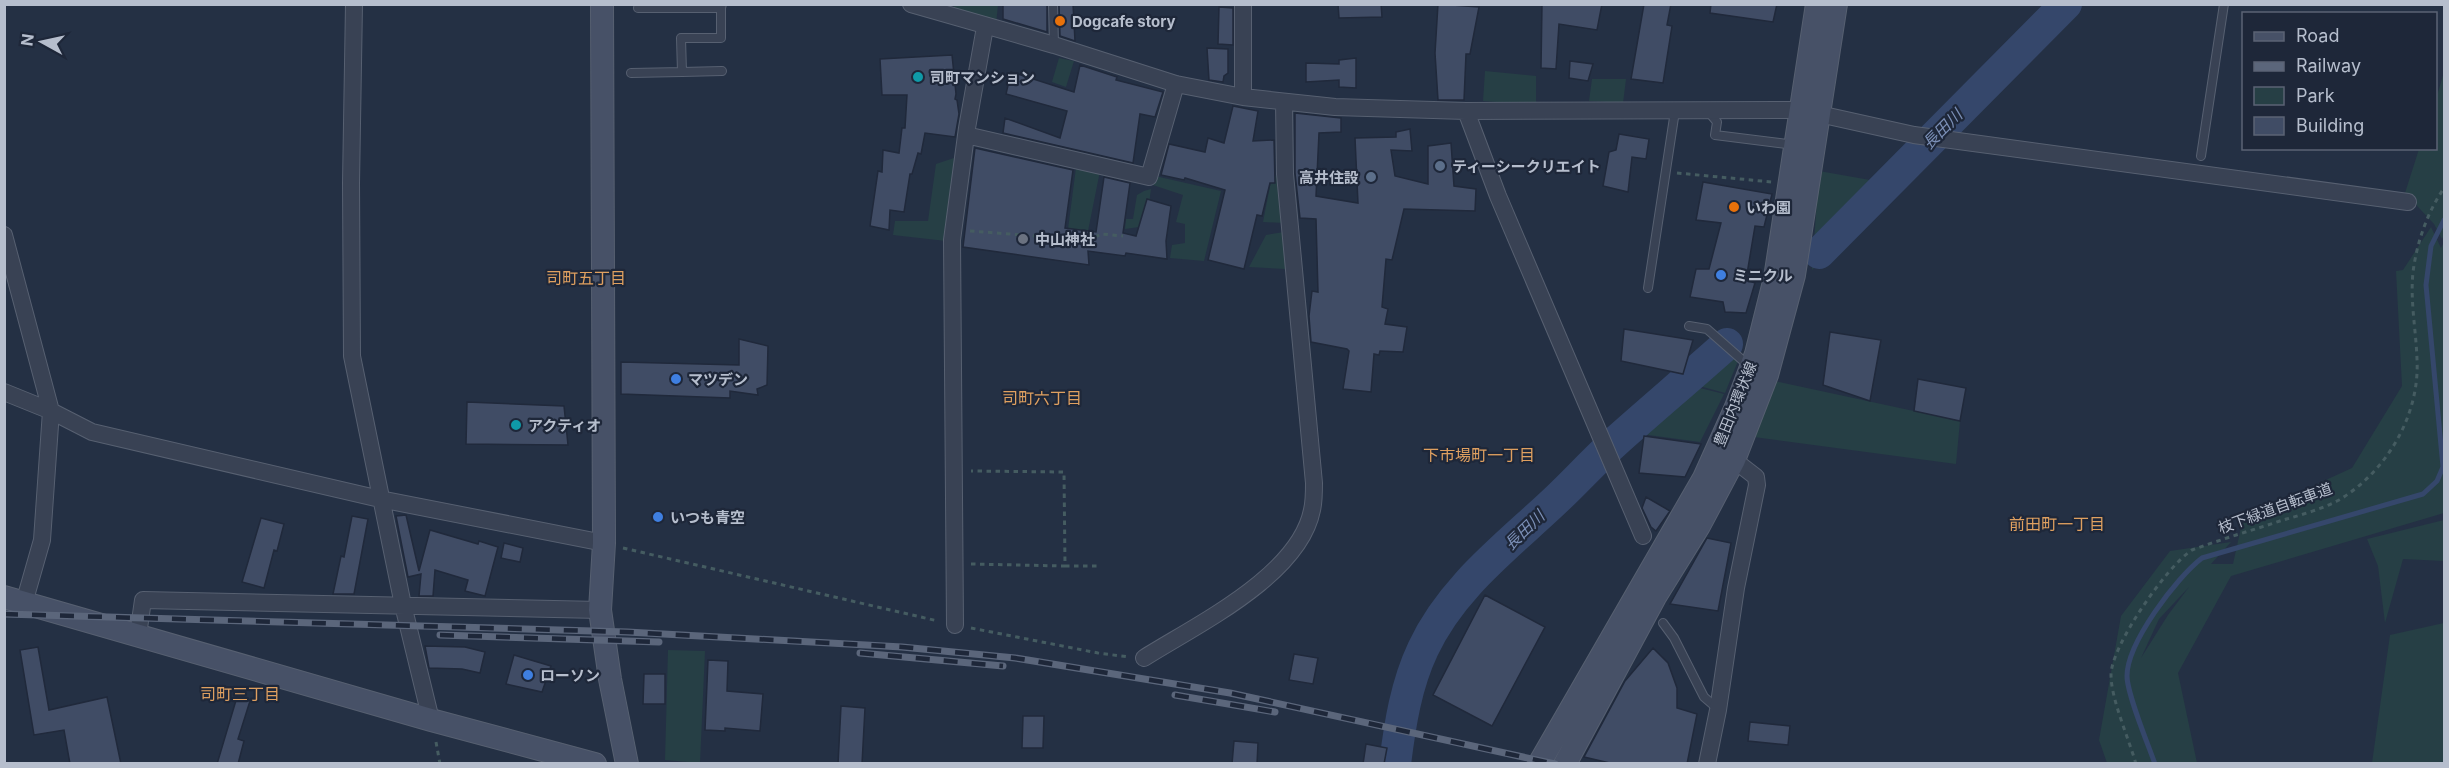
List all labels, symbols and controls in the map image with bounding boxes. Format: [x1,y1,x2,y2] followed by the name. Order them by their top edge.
[12,12,72,72] north arrow
[1072,12,1176,31] place label: Dogcafe story
[2242,12,2437,150] legend
[1053,14,1067,28] marker: Dogcafe story
[2296,25,2339,46] text: Road
[16,32,38,47] text: N
[2296,55,2361,76] text: Railway
[930,68,1035,87] place label: 司町マンション
[911,70,925,84] marker: 司町マンション
[2296,85,2335,106] text: Park
[1918,104,1967,153] water label: 長田川
[2296,115,2364,136] text: Building
[1452,157,1601,176] place label: ティーシークリエイト
[1433,159,1447,173] marker: ティーシークリエイト
[1299,168,1359,187] place label: 高井住設
[1364,170,1378,184] marker: 高井住設
[1746,198,1791,217] place label: いわ園
[1727,200,1741,214] marker: いわ園
[1035,230,1095,249] place label: 中山神社
[1016,232,1030,246] marker: 中山神社
[1733,266,1793,285] place label: ミニクル
[546,268,626,288] district label: 司町五丁目
[1714,268,1728,282] marker: ミニクル
[1709,359,1761,449] street label: 豊田内環状線
[688,370,748,389] place label: マツデン
[669,372,683,386] marker: マツデン
[1002,388,1082,408] district label: 司町六丁目
[528,416,601,435] place label: アクティオ
[509,418,523,432] marker: アクティオ
[1423,445,1535,465] district label: 下市場町一丁目
[2215,479,2335,537] street label: 枝下緑道自転車道
[1500,505,1550,554] water label: 長田川
[670,508,745,527] place label: いつも青空
[651,510,665,524] marker: いつも青空
[2009,514,2105,534] district label: 前田町一丁目
[540,666,600,685] place label: ローソン
[521,668,535,682] marker: ローソン
[200,684,280,704] district label: 司町三丁目

